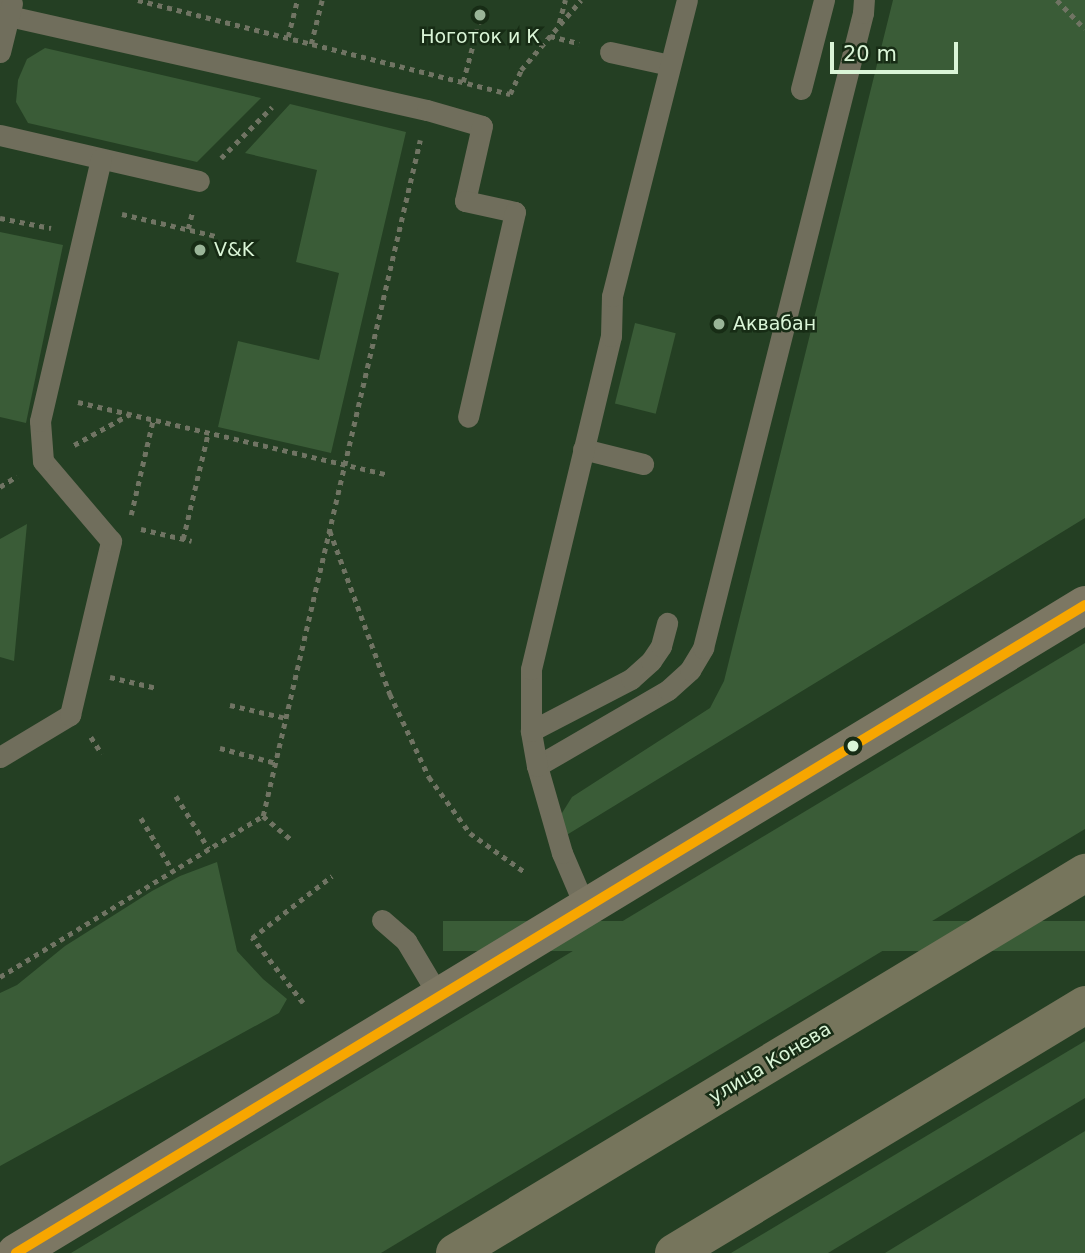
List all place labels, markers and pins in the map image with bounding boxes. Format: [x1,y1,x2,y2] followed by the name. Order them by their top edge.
[472,7,488,23] marker: Ноготок и К
[420,26,540,48] place label: Ноготок и К
[214,239,254,261] place label: V&K
[192,242,208,258] marker: V&K
[733,313,816,335] place label: Аквабан
[711,316,727,332] marker: Аквабан
[846,739,860,753] unlabelled marker

